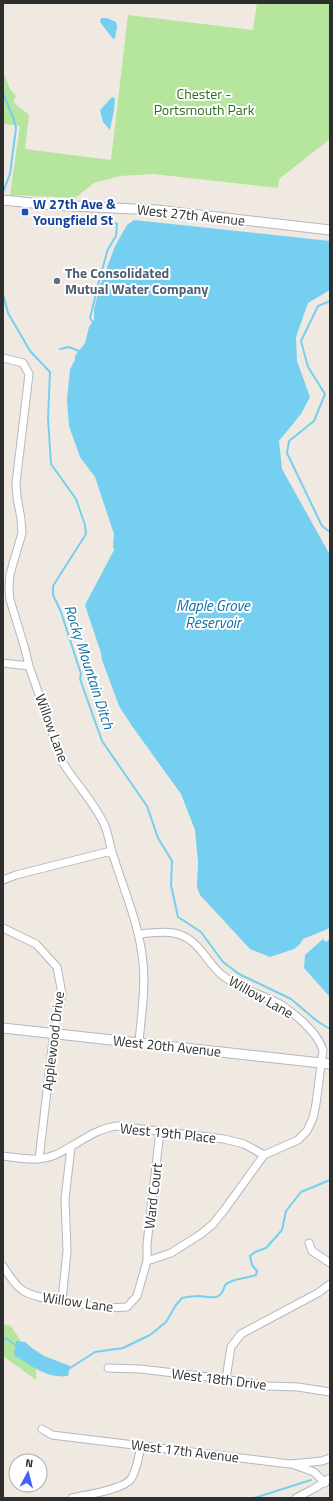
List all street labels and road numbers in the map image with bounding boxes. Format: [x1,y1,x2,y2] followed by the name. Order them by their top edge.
[136,198,246,231] street label: West 27th Avenue
[30,691,75,765] street label: Willow Lane
[225,970,298,1023] street label: Willow Lane
[36,990,69,1092] street label: Applewood Drive
[112,1029,222,1062] street label: West 20th Avenue
[119,1117,217,1148] street label: West 19th Place
[138,1162,167,1230] street label: Ward Court
[41,1286,115,1317] street label: Willow Lane
[170,1362,268,1395] street label: West 18th Drive
[130,1433,240,1468] street label: West 17th Avenue

